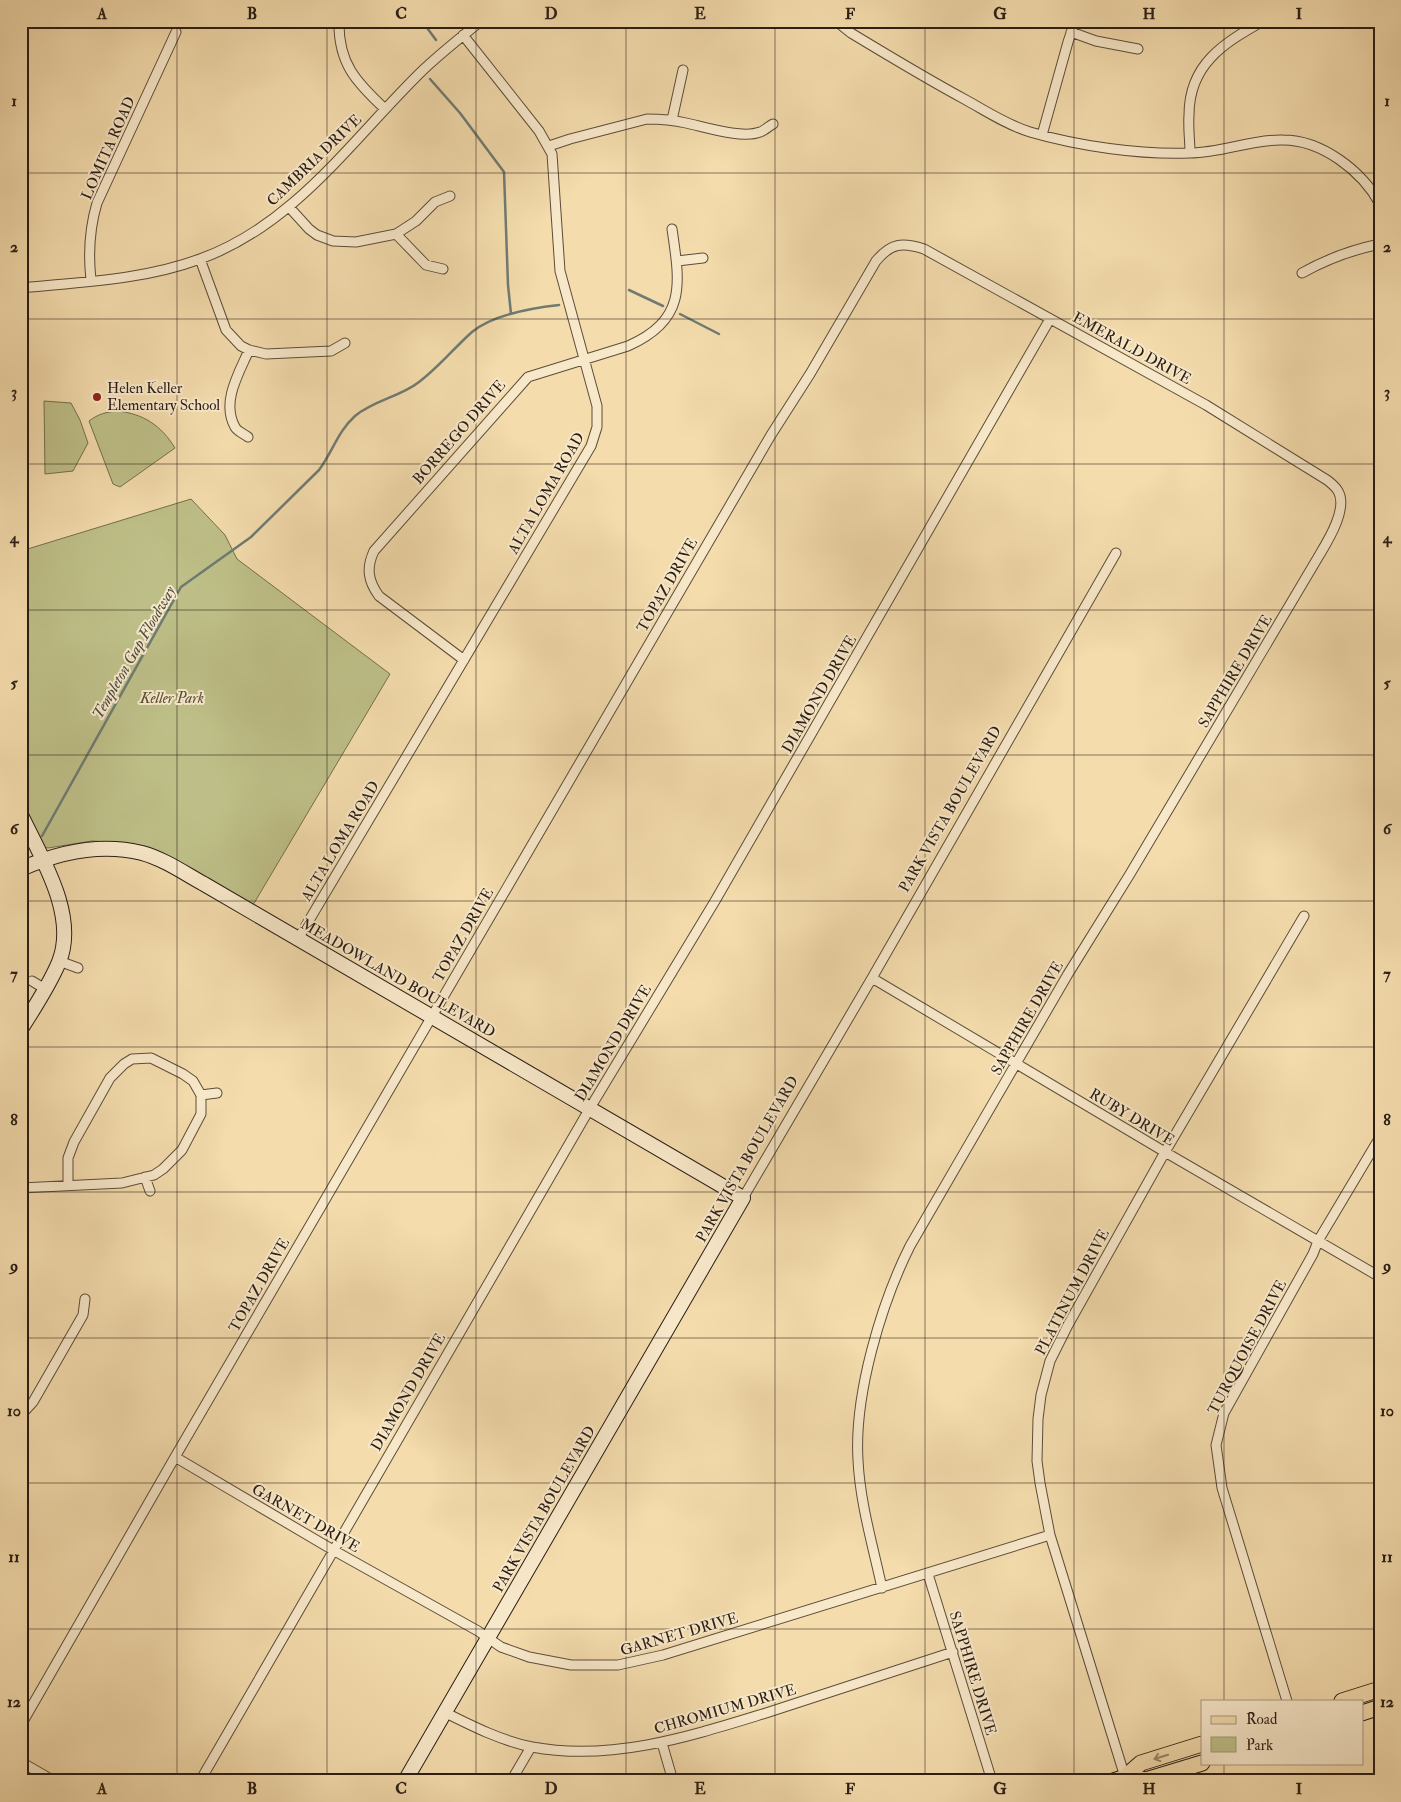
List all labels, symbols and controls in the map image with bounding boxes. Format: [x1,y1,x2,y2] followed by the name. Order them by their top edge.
[96,4,108,24] text: A
[247,4,257,24] text: B
[395,4,407,24] text: C
[544,4,558,24] text: D
[694,4,706,24] text: E
[845,4,855,24] text: F
[993,4,1007,24] text: G
[1142,4,1156,24] text: H
[1296,4,1303,24] text: I
[11,91,17,111] text: 1
[1384,91,1390,111] text: 1
[77,94,140,203] street label: LOMITA ROAD
[263,110,366,210] street label: CAMBRIA DRIVE
[10,237,18,257] text: 2
[1383,237,1391,257] text: 2
[1069,308,1195,389] street label: EMERALD DRIVE
[409,376,510,489] street label: BORREGO DRIVE
[107,379,220,415] place label: Helen Keller Elementary School
[11,382,17,402] text: 3
[1384,382,1390,402] text: 3
[91,391,103,403] marker: Helen Keller Elementary School
[503,429,589,558] street label: ALTA LOMA ROAD
[9,528,20,548] text: 4
[1382,528,1393,548] text: 4
[633,535,702,636] street label: TOPAZ DRIVE
[88,582,180,722] water label: Templeton Gap Floodway
[1194,611,1277,731] street label: SAPPHIRE DRIVE
[778,632,861,757] street label: DIAMOND DRIVE
[10,673,18,693] text: 5
[1383,673,1391,693] text: 5
[139,689,204,708] park label: Keller Park
[895,723,1006,896] street label: PARK VISTA BOULEVARD
[296,778,384,906] street label: ALTA LOMA ROAD
[10,819,20,839] text: 6
[1383,819,1393,839] text: 6
[429,885,498,986] street label: TOPAZ DRIVE
[297,915,499,1042] street label: MEADOWLAND BOULEVARD
[987,958,1068,1079] street label: SAPPHIRE DRIVE
[10,964,18,984] text: 7
[1383,964,1391,984] text: 7
[571,981,656,1105] street label: DIAMOND DRIVE
[692,1073,803,1246] street label: PARK VISTA BOULEVARD
[1086,1085,1178,1150] street label: RUBY DRIVE
[10,1110,18,1130] text: 8
[1383,1110,1391,1130] text: 8
[1031,1226,1114,1359] street label: PLATINUM DRIVE
[225,1235,294,1336] street label: TOPAZ DRIVE
[8,1256,18,1276] text: 9
[1381,1256,1391,1276] text: 9
[1204,1276,1291,1418] street label: TURQUOISE DRIVE
[367,1330,450,1455] street label: DIAMOND DRIVE
[7,1401,21,1421] text: 10
[1380,1401,1394,1421] text: 10
[489,1423,600,1596] street label: PARK VISTA BOULEVARD
[248,1480,363,1557] street label: GARNET DRIVE
[8,1547,20,1567] text: 11
[1381,1547,1393,1567] text: 11
[618,1609,740,1660] street label: GARNET DRIVE
[945,1609,1000,1738] street label: SAPPHIRE DRIVE
[652,1680,798,1739] street label: CHROMIUM DRIVE
[7,1692,21,1712] text: 12
[1380,1692,1394,1712] text: 12
[1201,1700,1364,1764] legend
[1246,1710,1278,1729] text: Road
[1246,1736,1273,1755] text: Park
[1154,1752,1170,1762] one-way arrow
[96,1779,108,1799] text: A
[247,1779,257,1799] text: B
[395,1779,407,1799] text: C
[544,1779,558,1799] text: D
[694,1779,706,1799] text: E
[845,1779,855,1799] text: F
[993,1779,1007,1799] text: G
[1142,1779,1156,1799] text: H
[1296,1779,1303,1799] text: I

